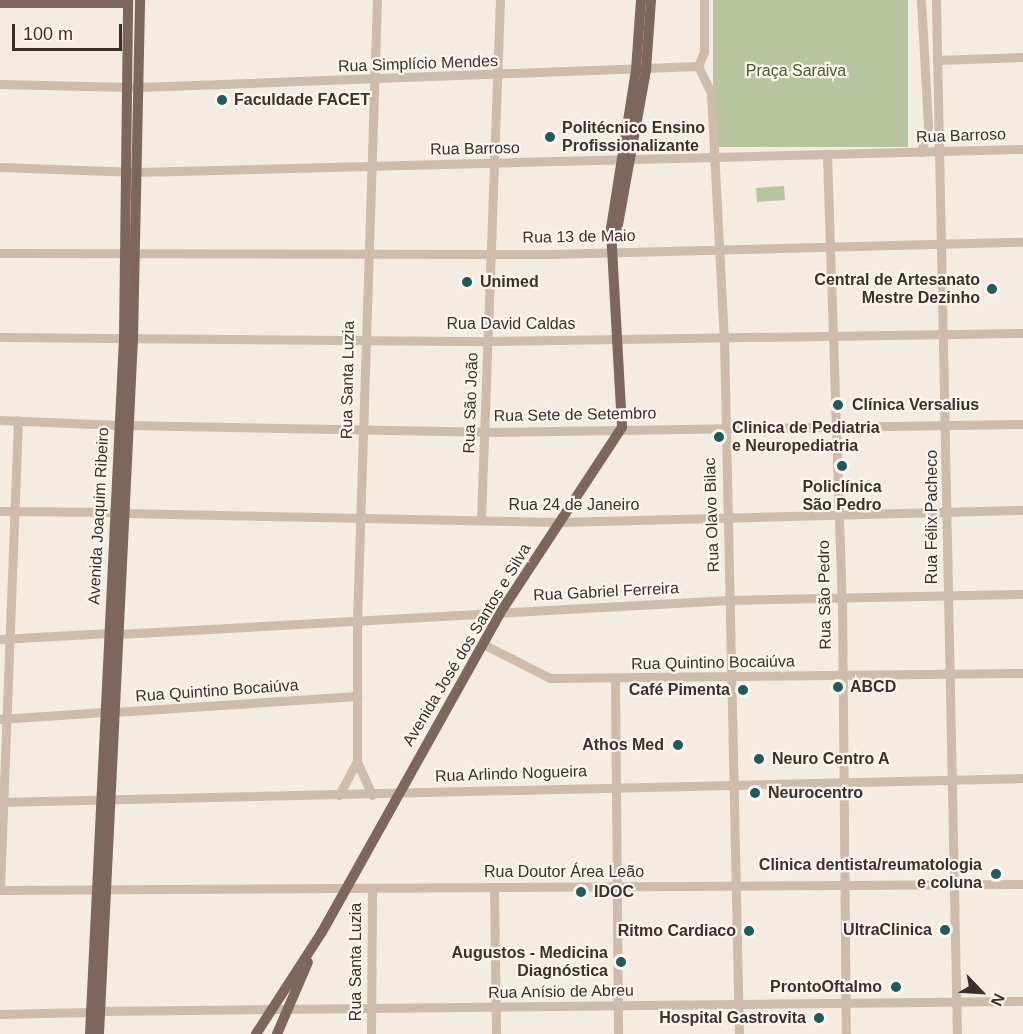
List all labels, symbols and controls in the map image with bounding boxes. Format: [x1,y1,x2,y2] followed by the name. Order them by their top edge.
[15,12,124,50] scale bar
[23,24,73,44] text: 100 m
[338,52,498,76] street label: Rua Simplício Mendes
[746,61,846,81] park label: Praça Saraiva
[234,90,370,110] place label: Faculdade FACET
[215,93,229,107] marker: Faculdade FACET
[562,118,705,156] place label: Politécnico Ensino Profissionalizante
[916,125,1006,147] street label: Rua Barroso
[543,130,557,144] marker: Politécnico Ensino Profissionalizante
[430,139,520,159] street label: Rua Barroso
[522,226,636,248] street label: Rua 13 de Maio
[814,270,980,308] place label: Central de Artesanato Mestre Dezinho
[480,272,539,292] place label: Unimed
[458,273,476,291] marker: Unimed
[985,282,999,296] marker: Central de Artesanato Mestre Dezinho
[447,314,575,334] street label: Rua David Caldas
[337,321,359,439] street label: Rua Santa Luzia
[460,352,482,454] street label: Rua São João
[852,395,979,415] place label: Clínica Versalius
[829,396,847,414] marker: Clínica Versalius
[493,404,657,426] street label: Rua Sete de Setembro
[732,418,880,456] place label: Clinica de Pediatria e Neuropediatria
[85,427,113,605] street label: Avenida Joaquim Ribeiro
[710,428,728,446] marker: Clinica de Pediatria e Neuropediatria
[922,450,942,584] street label: Rua Félix Pacheco
[700,457,724,573] street label: Rua Olavo Bilac
[833,457,851,475] marker: Policlínica São Pedro
[802,477,882,515] place label: Policlínica São Pedro
[509,495,639,515] street label: Rua 24 de Janeiro
[399,540,535,750] street label: Avenida José dos Santos e Silva
[814,540,836,650] street label: Rua São Pedro
[533,579,679,605] street label: Rua Gabriel Ferreira
[631,652,795,674] street label: Rua Quintino Bocaiúva
[135,676,299,706] street label: Rua Quintino Bocaiúva
[850,677,896,697] place label: ABCD
[629,680,730,700] place label: Café Pimenta
[831,680,845,694] marker: ABCD
[734,681,752,699] marker: Café Pimenta
[582,735,664,755] place label: Athos Med
[669,736,687,754] marker: Athos Med
[772,749,890,769] place label: Neuro Centro A
[750,750,768,768] marker: Neuro Centro A
[434,762,588,786] street label: Rua Arlindo Nogueira
[768,783,863,803] place label: Neurocentro
[746,784,764,802] marker: Neurocentro
[759,855,982,893] place label: Clinica dentista/reumatologia e coluna
[484,862,644,882] street label: Rua Doutor Área Leão
[987,865,1005,883] marker: Clinica dentista/reumatologia e coluna
[594,882,634,902] place label: IDOC
[572,883,590,901] marker: IDOC
[346,903,366,1021] street label: Rua Santa Luzia
[843,920,932,940] place label: UltraClinica
[618,921,736,941] place label: Ritmo Cardiaco
[936,921,954,939] marker: UltraClinica
[740,922,758,940] marker: Ritmo Cardiaco
[452,943,608,981] place label: Augustos - Medicina Diagnóstica
[612,953,630,971] marker: Augustos - Medicina Diagnóstica
[951,962,1011,1022] north arrow
[770,977,882,997] place label: ProntoOftalmo
[887,978,905,996] marker: ProntoOftalmo
[487,981,635,1003] street label: Rua Anísio de Abreu
[988,991,1008,1009] text: N
[659,1008,806,1028] place label: Hospital Gastrovita
[810,1009,828,1027] marker: Hospital Gastrovita

